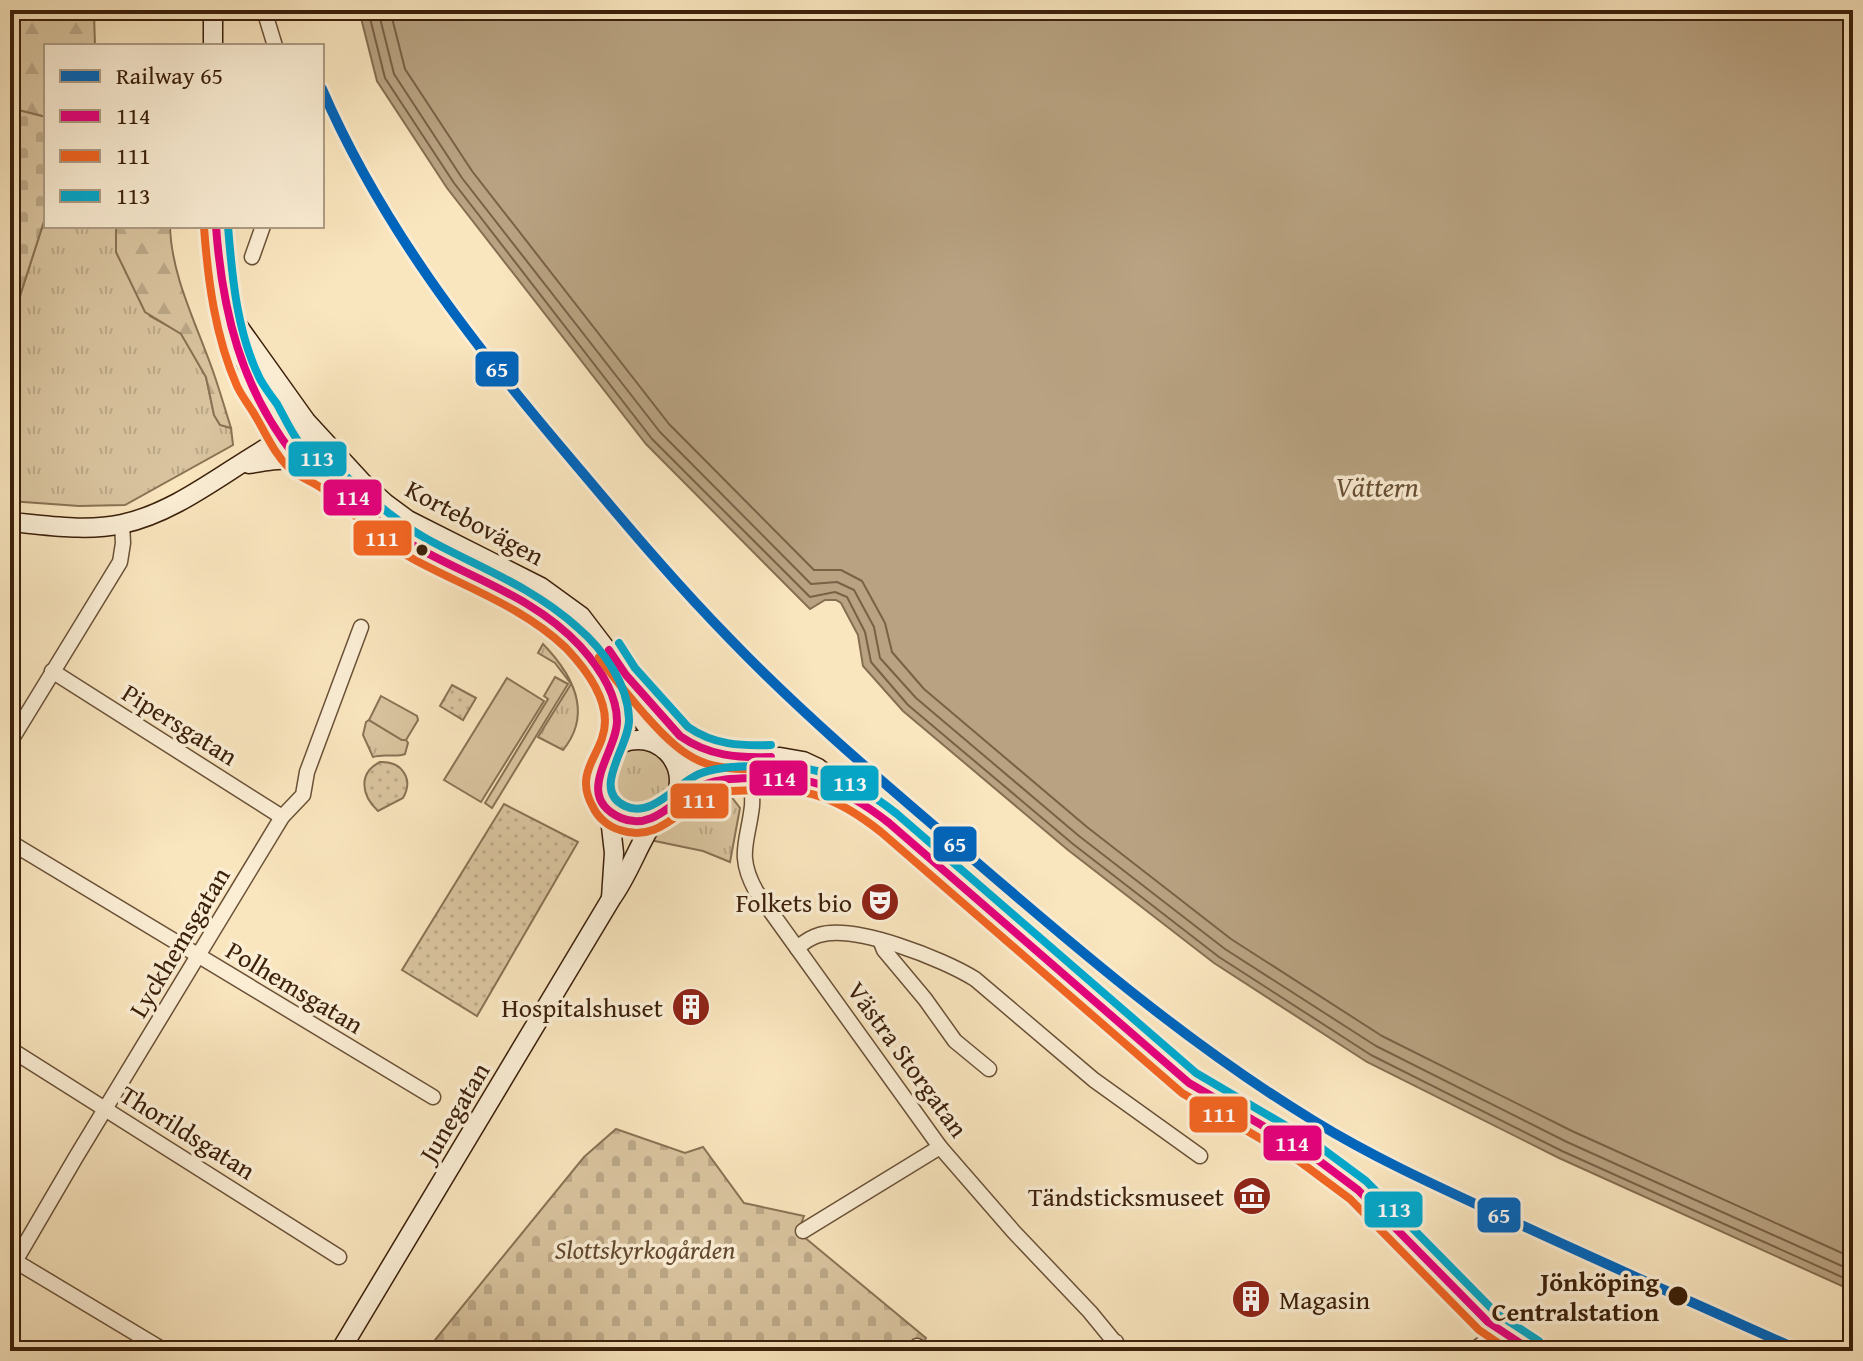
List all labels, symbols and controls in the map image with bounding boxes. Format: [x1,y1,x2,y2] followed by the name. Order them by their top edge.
[44,44,324,228] legend
[116,58,223,93] text: Railway 65
[116,98,151,133] text: 114
[116,138,151,173] text: 111
[116,178,151,213] text: 113
[474,350,520,388] line badge: 65
[486,353,508,385] text: 65
[287,440,348,478] line badge: 113
[300,442,334,474] text: 113
[1335,466,1419,507] water label: Vättern
[399,469,552,575] street label: Kortebovägen
[322,478,383,517] line badge: 114
[336,481,370,513] text: 114
[352,519,413,557] line badge: 111
[365,522,399,554] text: 111
[414,542,430,558] unlabelled marker
[115,673,246,775] street label: Pipersgatan
[748,759,809,797] line badge: 114
[762,762,796,794] text: 114
[819,764,880,802] line badge: 113
[833,767,867,799] text: 113
[669,782,730,820] line badge: 111
[682,784,716,816] text: 111
[932,825,978,863] line badge: 65
[944,828,966,860] text: 65
[119,859,240,1025] street label: Lyckhemsgatan
[859,881,901,923] theatre icon: Folkets bio
[736,883,852,922] place label: Folkets bio
[219,931,371,1044] street label: Polhemsgatan
[838,973,978,1145] street label: Västra Storgatan
[670,986,712,1028] building icon: Hospitalshuset
[501,988,663,1027] place label: Hospitalshuset
[407,1054,499,1172] street label: Junegatan
[113,1075,264,1189] street label: Thorildsgatan
[1188,1095,1249,1134] line badge: 111
[1202,1098,1236,1130] text: 111
[1262,1124,1323,1162] line badge: 114
[1275,1127,1309,1159] text: 114
[1231,1175,1273,1217] museum icon: Tändsticksmuseet
[1028,1177,1224,1216] place label: Tändsticksmuseet
[1363,1190,1424,1229] line badge: 113
[1377,1193,1411,1225] text: 113
[1476,1196,1522,1234] line badge: 65
[1488,1199,1510,1231] text: 65
[555,1230,735,1269] park label: Slottskyrkogården
[1492,1262,1660,1331] place label: Jönköping Centralstation
[1230,1278,1272,1320] building icon: Magasin
[1279,1280,1370,1319] place label: Magasin
[1666,1284,1690,1308] marker: Jönköping Centralstation

